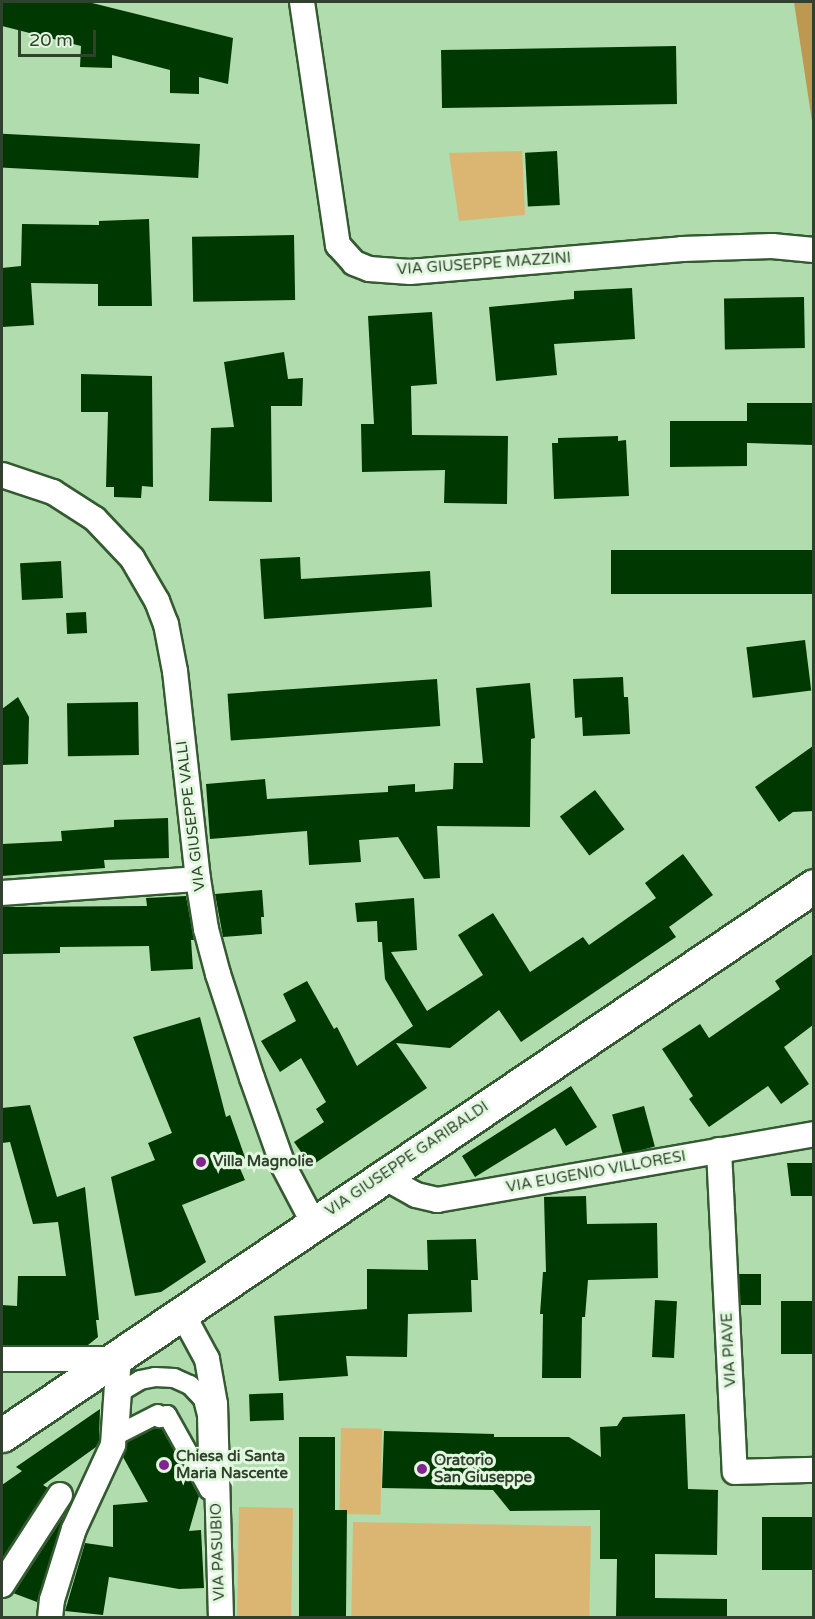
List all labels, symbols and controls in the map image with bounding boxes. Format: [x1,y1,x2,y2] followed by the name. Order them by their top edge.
[21,18,99,56] scale bar
[29,29,73,51] text: 20 m
[396,249,572,279] street label: VIA GIUSEPPE MAZZINI
[173,740,209,892] street label: VIA GIUSEPPE VALLI
[322,1098,492,1220] street label: VIA GIUSEPPE GARIBALDI
[505,1147,687,1197] street label: VIA EUGENIO VILLORESI
[213,1153,313,1171] place label: Villa Magnolie
[194,1155,208,1169] marker: Villa Magnolie
[718,1312,740,1388] street label: VIA PIAVE
[176,1447,288,1482] place label: Chiesa di Santa Maria Nascente
[434,1451,532,1486] place label: Oratorio San Giuseppe
[157,1458,171,1472] marker: Chiesa di Santa Maria Nascente
[415,1462,429,1476] marker: Oratorio San Giuseppe
[207,1503,229,1601] street label: VIA PASUBIO

